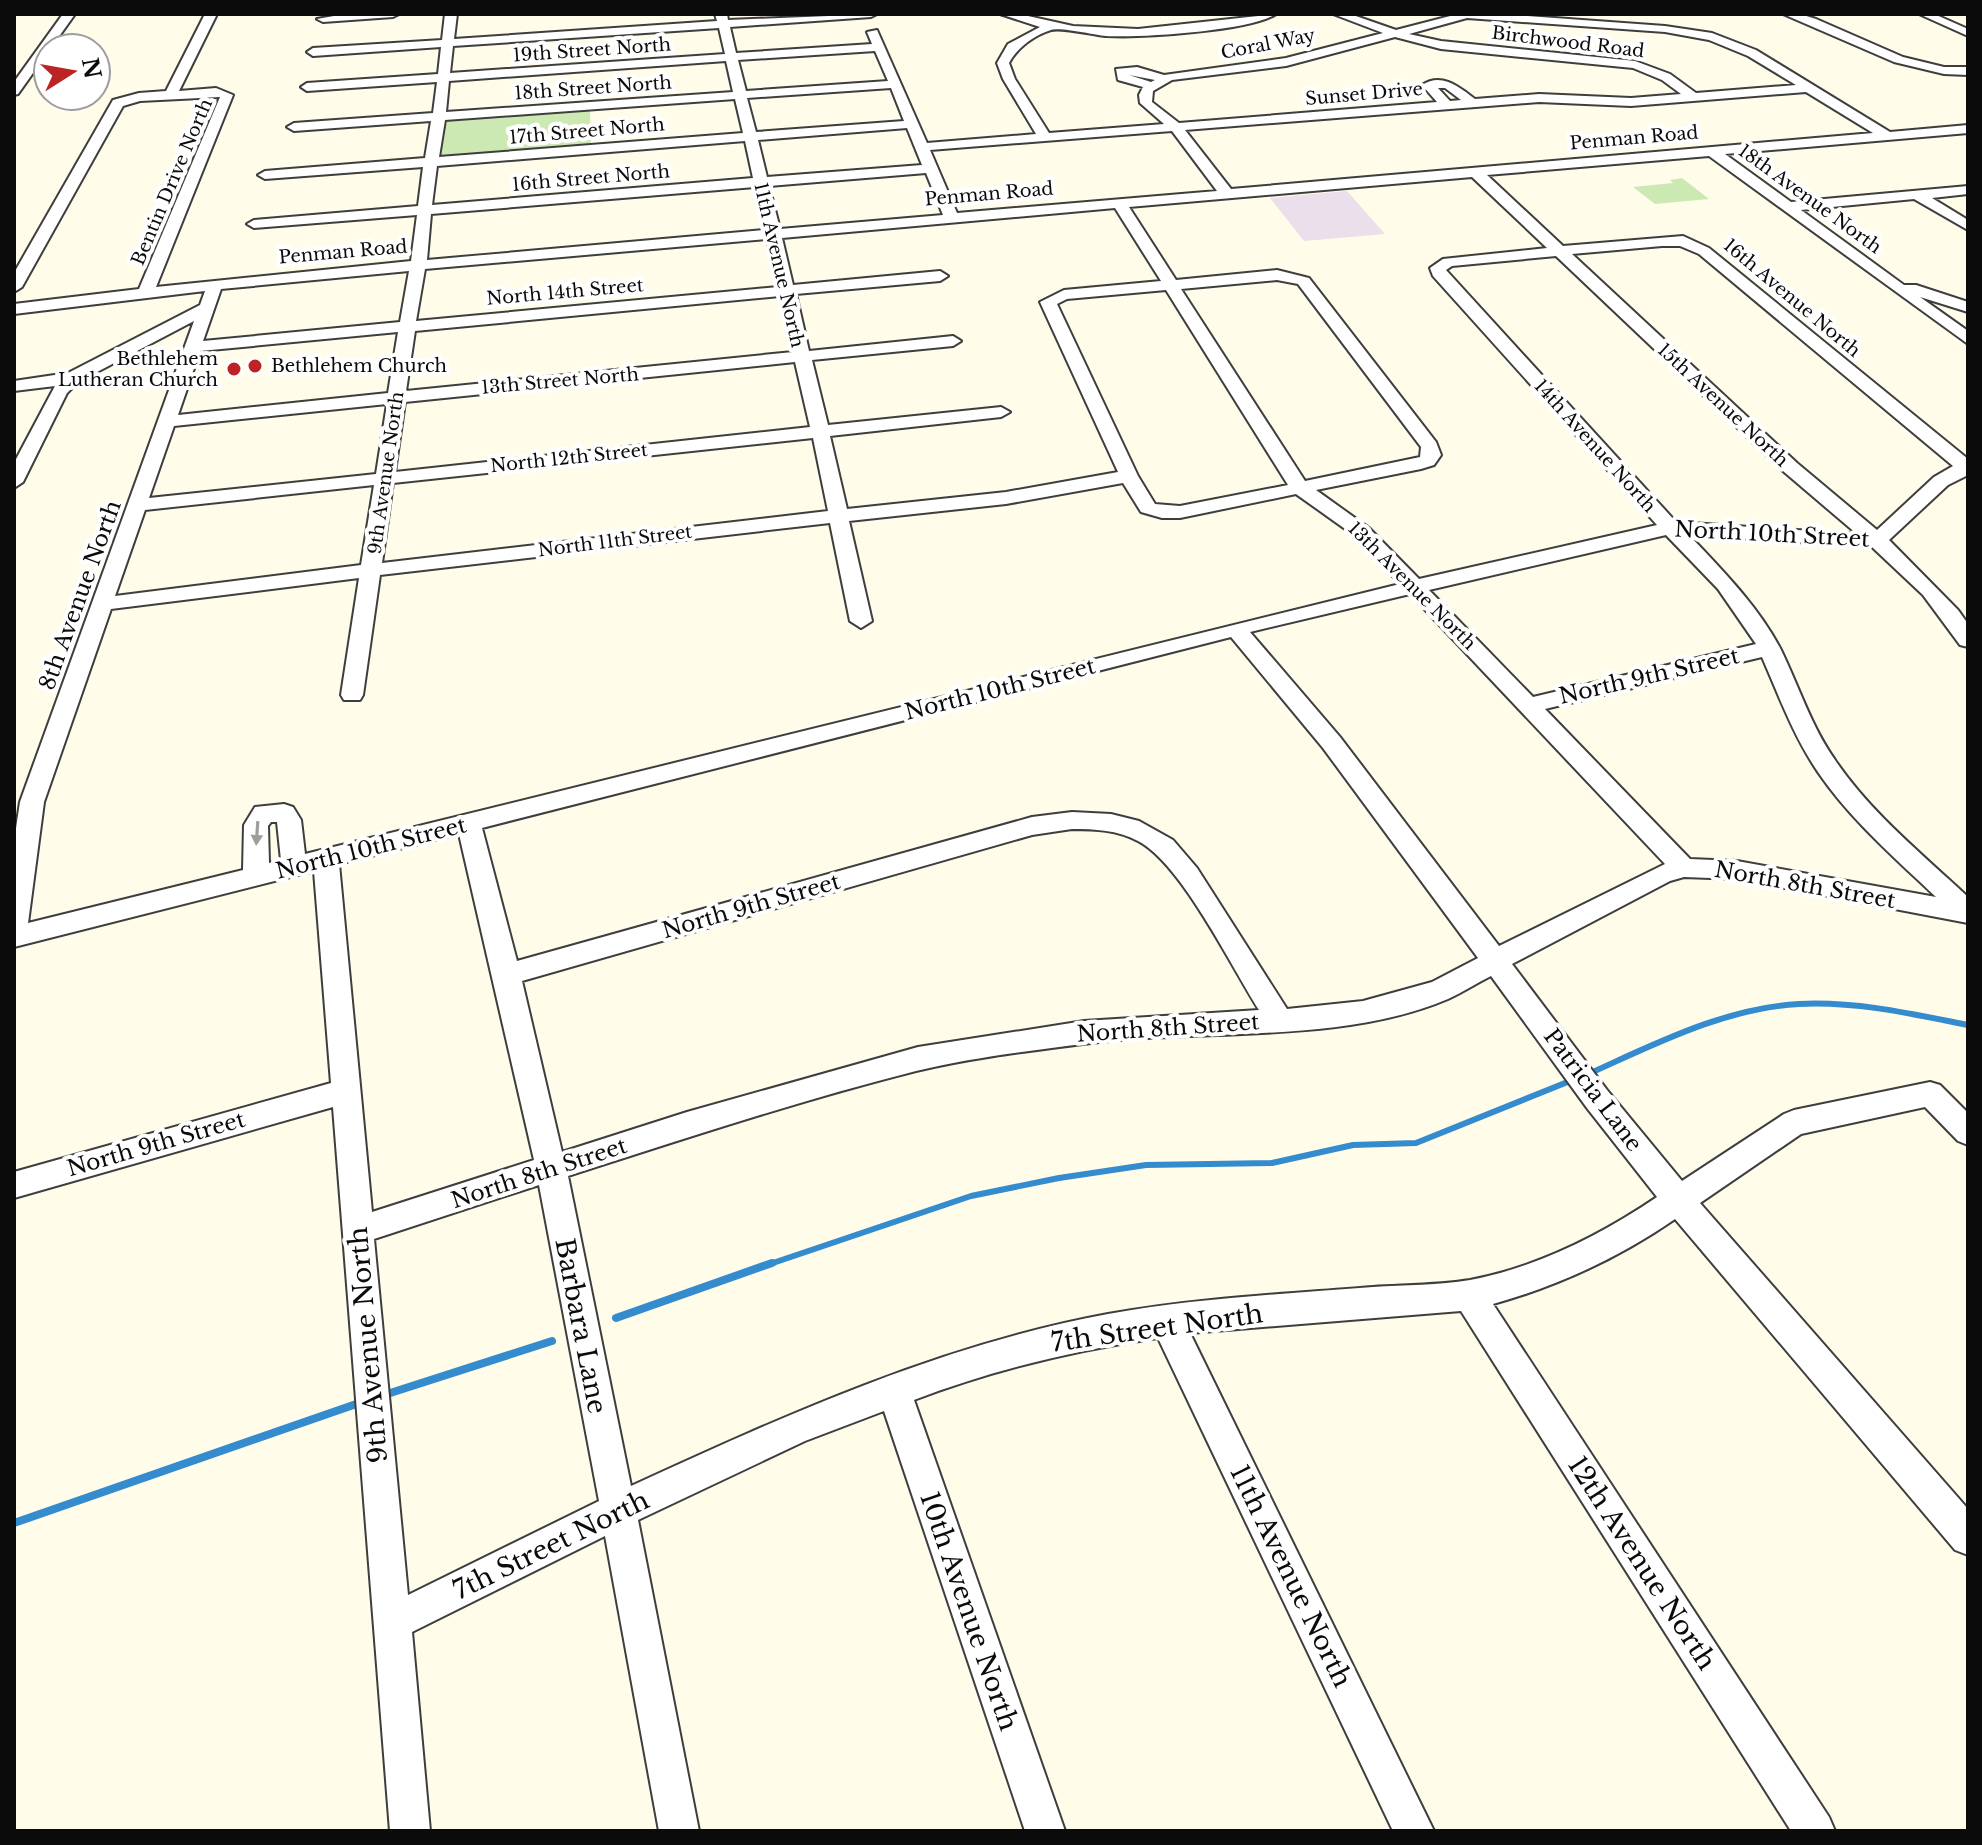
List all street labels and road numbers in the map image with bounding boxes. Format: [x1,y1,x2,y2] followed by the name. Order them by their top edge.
[1490,22,1646,62] street label: Birchwood Road
[1219,24,1318,64] street label: Coral Way
[512,33,672,67] street label: 19th Street North
[514,72,672,104] street label: 18th Street North
[1304,78,1424,110] street label: Sunset Drive
[127,95,217,269] street label: Bentin Drive North
[508,113,666,149] street label: 17th Street North
[1569,121,1699,155] street label: Penman Road
[1734,140,1886,258] street label: 18th Avenue North
[511,160,671,196] street label: 16th Street North
[924,177,1054,211] street label: Penman Road
[749,180,809,350] street label: 11th Avenue North
[1719,234,1865,362] street label: 16th Avenue North
[278,235,408,269] street label: Penman Road
[486,274,645,310] street label: North 14th Street
[1653,339,1793,471] street label: 15th Avenue North
[480,363,640,399] street label: 13th Street North
[1530,375,1660,517] street label: 14th Avenue North
[364,390,408,556] street label: 9th Avenue North
[489,439,649,477] street label: North 12th Street
[33,497,127,693] street label: 8th Avenue North
[1674,515,1871,553] street label: North 10th Street
[1344,518,1480,654] street label: 13th Avenue North
[537,521,693,561] street label: North 11th Street
[1556,642,1742,710] street label: North 9th Street
[902,652,1099,726] street label: North 10th Street
[273,811,470,885] street label: North 10th Street
[1712,856,1898,914] street label: North 8th Street
[659,867,844,944] street label: North 9th Street
[1076,1008,1261,1048] street label: North 8th Street
[1538,1023,1648,1157] street label: Patricia Lane
[64,1105,249,1182] street label: North 9th Street
[448,1132,631,1214] street label: North 8th Street
[342,1225,394,1464] street label: 9th Avenue North
[548,1235,614,1417] street label: Barbara Lane
[1049,1297,1265,1359] street label: 7th Street North
[1561,1450,1723,1676] street label: 12th Avenue North
[1223,1460,1359,1693] street label: 11th Avenue North
[448,1484,654,1606] street label: 7th Street North
[913,1487,1025,1735] street label: 10th Avenue North

